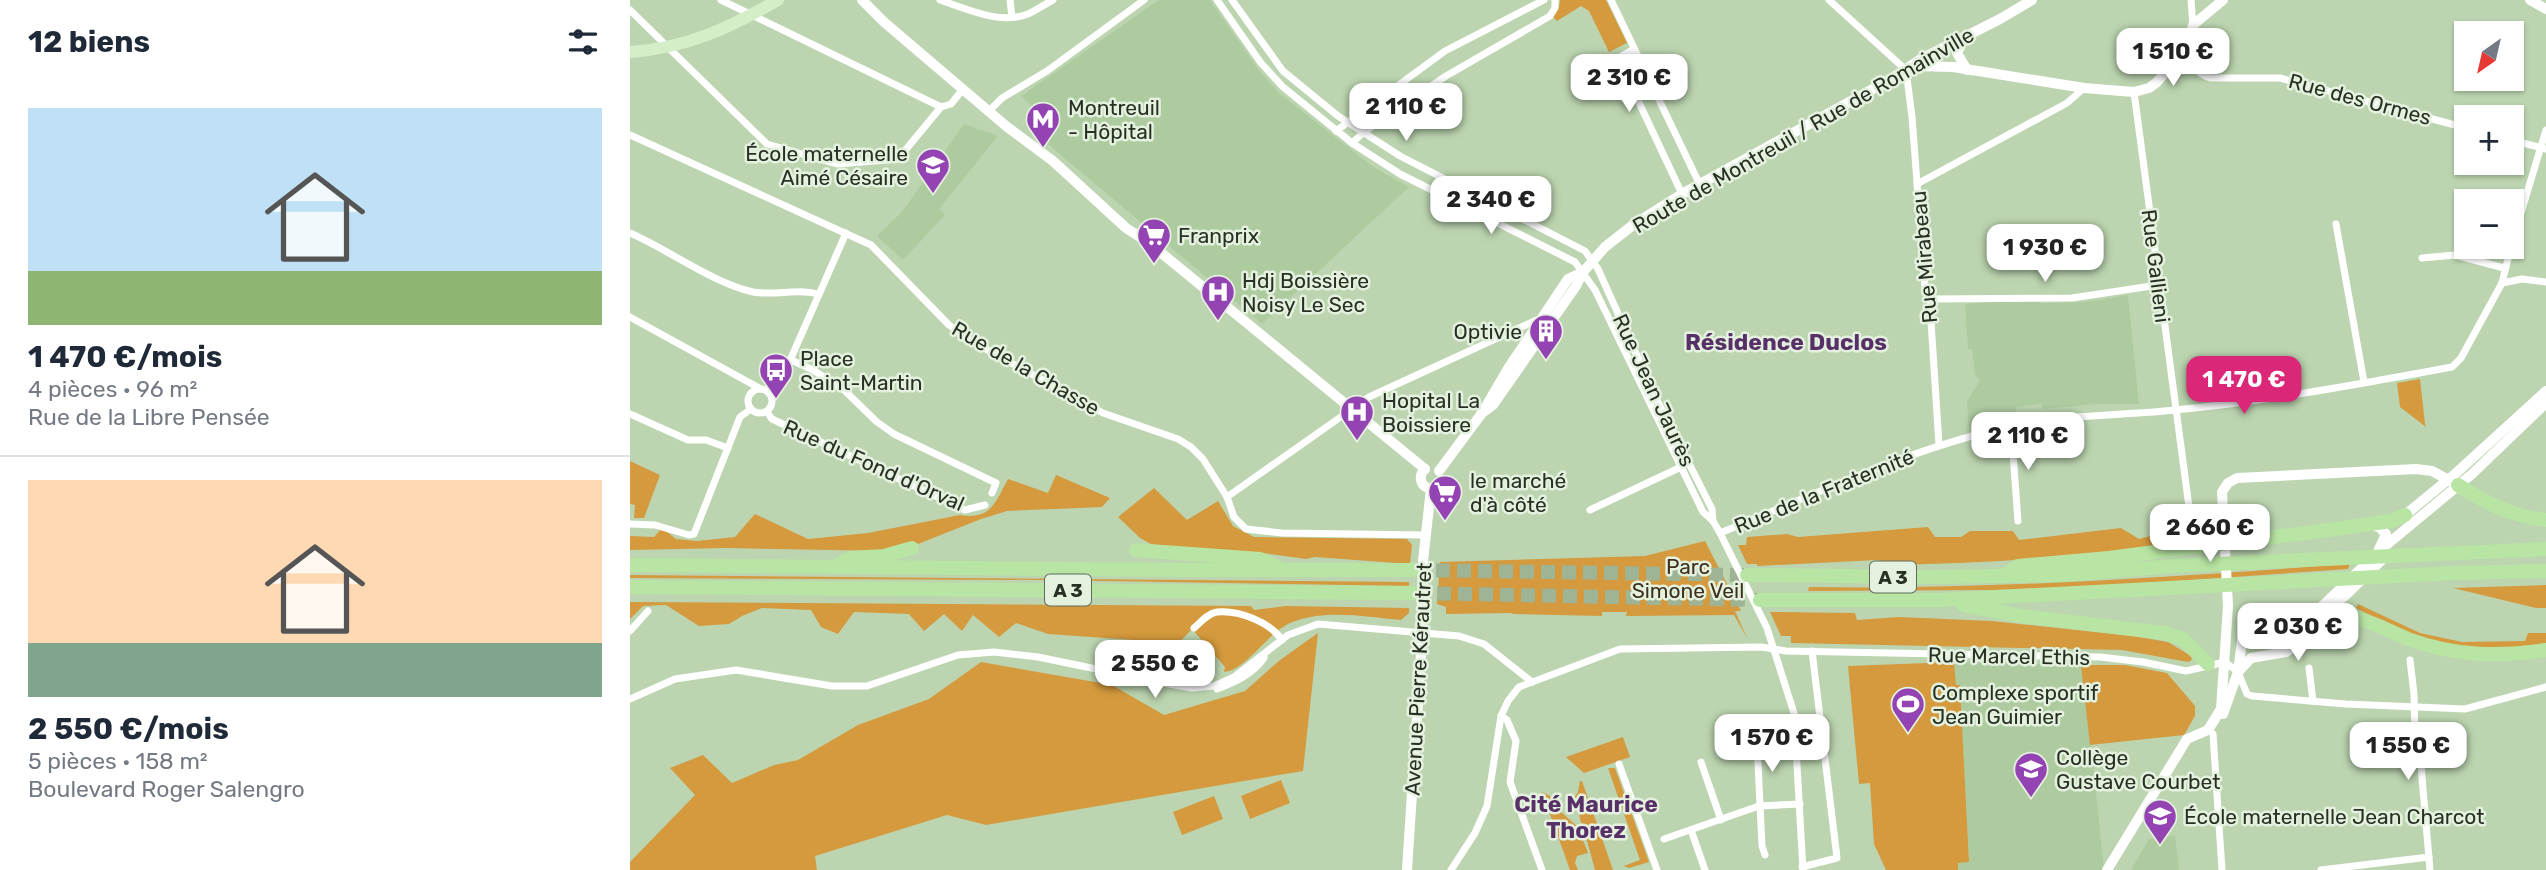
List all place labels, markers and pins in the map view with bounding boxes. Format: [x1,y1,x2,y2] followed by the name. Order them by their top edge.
[2108,28,2238,88] pin: 1 510 €
[1564,54,1694,114] pin: 2 310 €
[1341,83,1471,143] pin: 2 110 €
[1068,95,1160,144] place label: Montreuil - Hôpital
[1024,100,1062,149] metro station icon: Montreuil - Hôpital
[745,141,908,190] place label: École maternelle Aimé Césaire
[914,146,952,195] school or university icon: École maternelle Aimé Césaire
[1426,176,1556,236] pin: 2 340 €
[1135,216,1173,265] supermarket icon: Franprix
[1178,223,1259,248] place label: Franprix
[1980,224,2110,284] pin: 1 930 €
[1242,268,1369,317] place label: Hdj Boissière Noisy Le Sec
[1199,273,1237,322] hospital icon: Hdj Boissière Noisy Le Sec
[1527,312,1565,361] building icon: Optivie
[1454,319,1522,344] place label: Optivie
[800,346,923,395] place label: Place Saint-Martin
[757,351,795,400] bus stop icon: Place Saint-Martin
[2179,356,2309,416] pin: 1 470 €
[1382,388,1480,437] place label: Hopital La Boissiere
[1338,393,1376,442] hospital icon: Hopital La Boissiere
[1963,412,2093,472] pin: 2 110 €
[1470,468,1566,517] place label: le marché d'à côté
[1426,473,1464,522] supermarket icon: le marché d'à côté
[2145,504,2275,564] pin: 2 660 €
[2233,604,2363,663] pin: 2 030 €
[1090,640,1220,700] pin: 2 550 €
[1932,680,2098,729] place label: Complexe sportif Jean Guimier
[1889,685,1927,734] sports icon: Complexe sportif Jean Guimier
[1707,714,1837,774] pin: 1 570 €
[2343,722,2473,782] pin: 1 550 €
[2056,745,2220,794] place label: Collège Gustave Courbet
[2012,750,2050,799] school or university icon: Collège Gustave Courbet
[2141,797,2179,846] school or university icon: École maternelle Jean Charcot
[2184,804,2484,829] place label: École maternelle Jean Charcot

